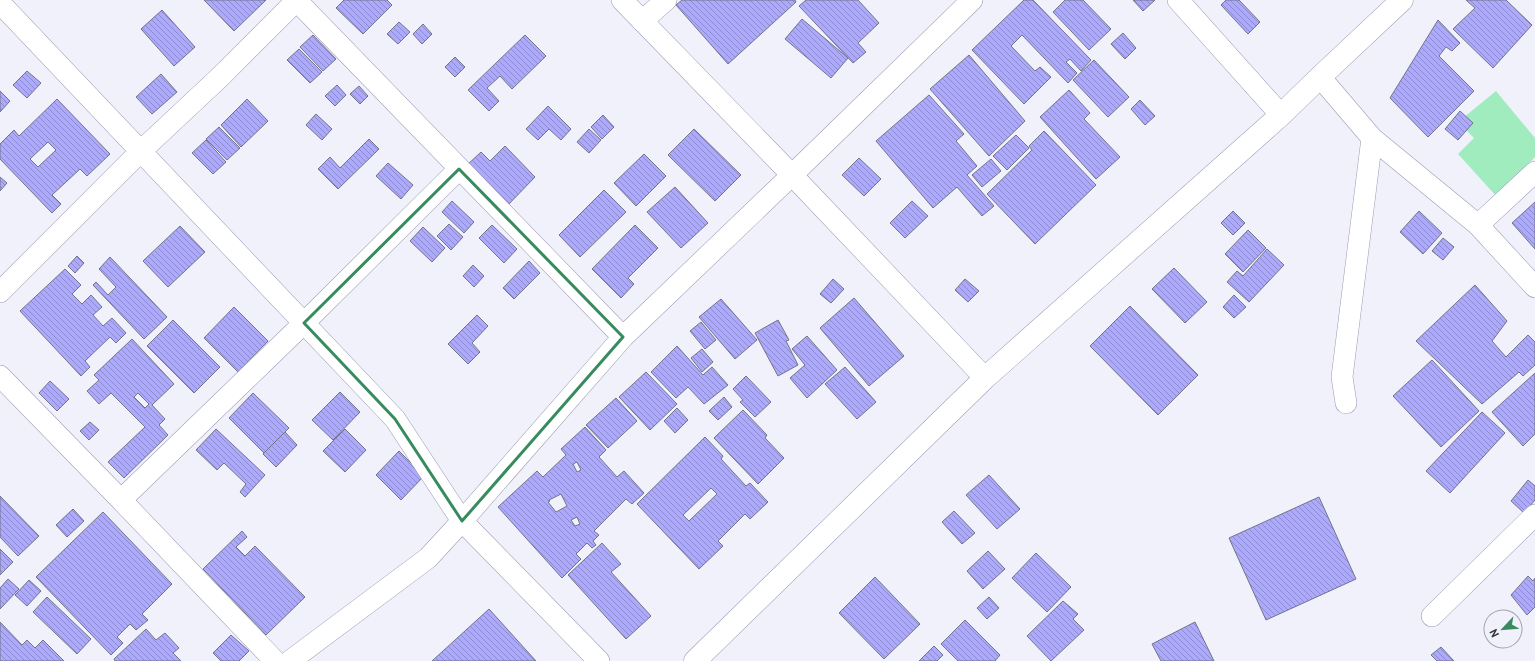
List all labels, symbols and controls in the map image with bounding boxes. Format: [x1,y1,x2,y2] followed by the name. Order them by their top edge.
[1483,609,1523,649] north arrow
[1486,627,1502,640] text: N

